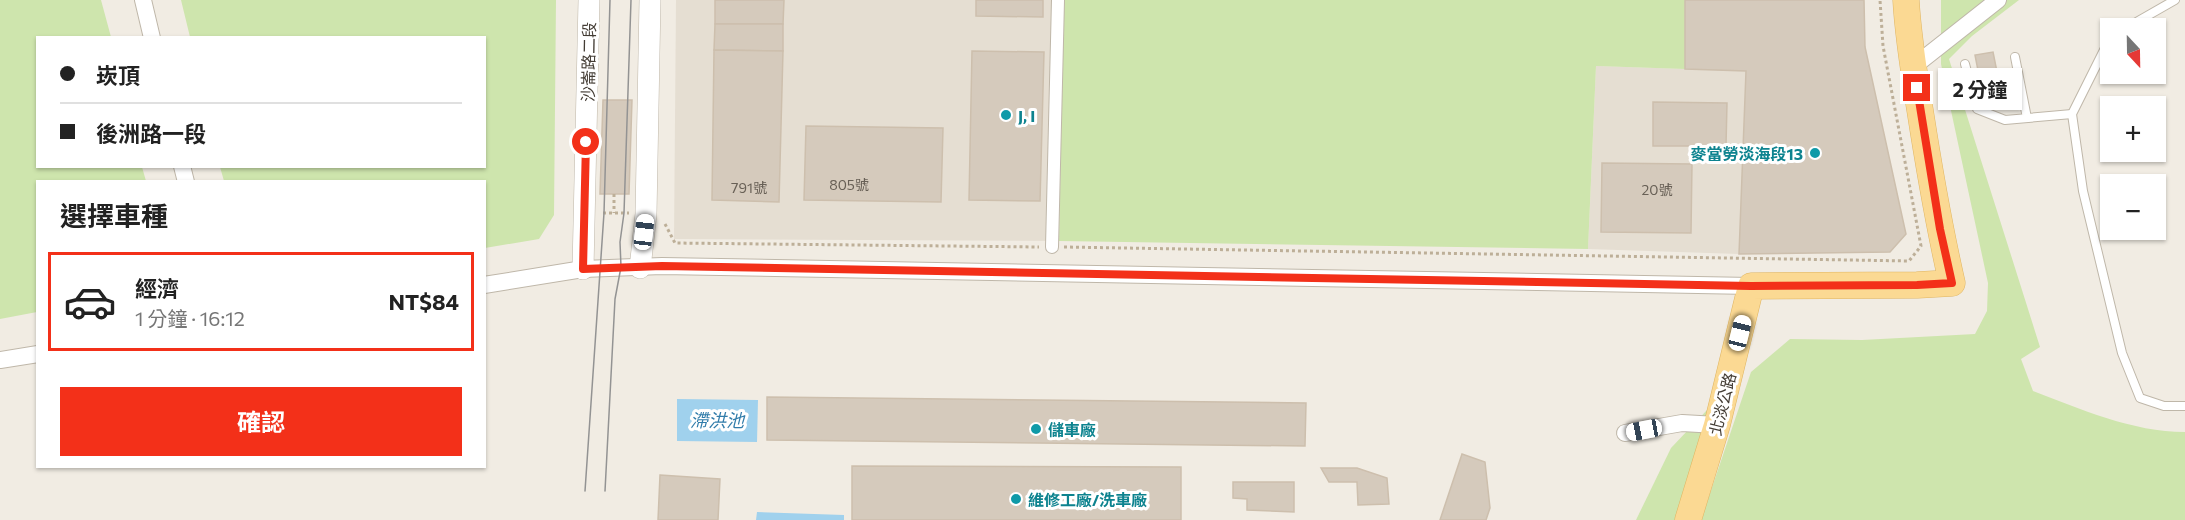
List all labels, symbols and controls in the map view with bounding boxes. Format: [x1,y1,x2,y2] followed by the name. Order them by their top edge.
[2100,18,2166,84] north arrow
[2100,18,2166,240] map controls
[578,22,598,102] street label: 沙崙路二段
[96,62,140,89] text: 崁頂
[1938,67,2022,109] callout: 2 分鐘
[1903,74,1930,101] route end
[1952,77,2008,101] text: 2 分鐘
[2100,96,2166,162] button: +
[1018,106,1035,125] place label: J, I
[999,108,1013,122] marker: J, I
[96,120,206,147] text: 後洲路一段
[572,128,599,155] route start
[1690,144,1803,163] place label: 麥當勞淡海段13
[1808,146,1822,160] marker: 麥當勞淡海段13
[2100,174,2166,240] button: −
[829,176,869,193] house number: 805號
[731,179,767,196] house number: 791號
[1642,181,1672,198] house number: 20號
[60,199,168,232] text: 選擇車種
[633,213,655,251] car
[63,275,117,329] icon: car
[135,275,179,302] text: 經濟
[389,288,459,315] text: NT$84
[135,306,245,330] text: 1 分鐘 · 16:12
[1727,313,1753,353] car
[1705,371,1739,437] street label: 北淡公路
[60,387,462,456] button: 確認
[690,409,746,431] water label: 滯洪池
[1625,418,1663,442] car
[1048,420,1096,439] place label: 儲車廠
[1029,422,1043,436] marker: 儲車廠
[1028,490,1147,509] place label: 維修工廠/洗車廠
[1009,492,1023,506] marker: 維修工廠/洗車廠

